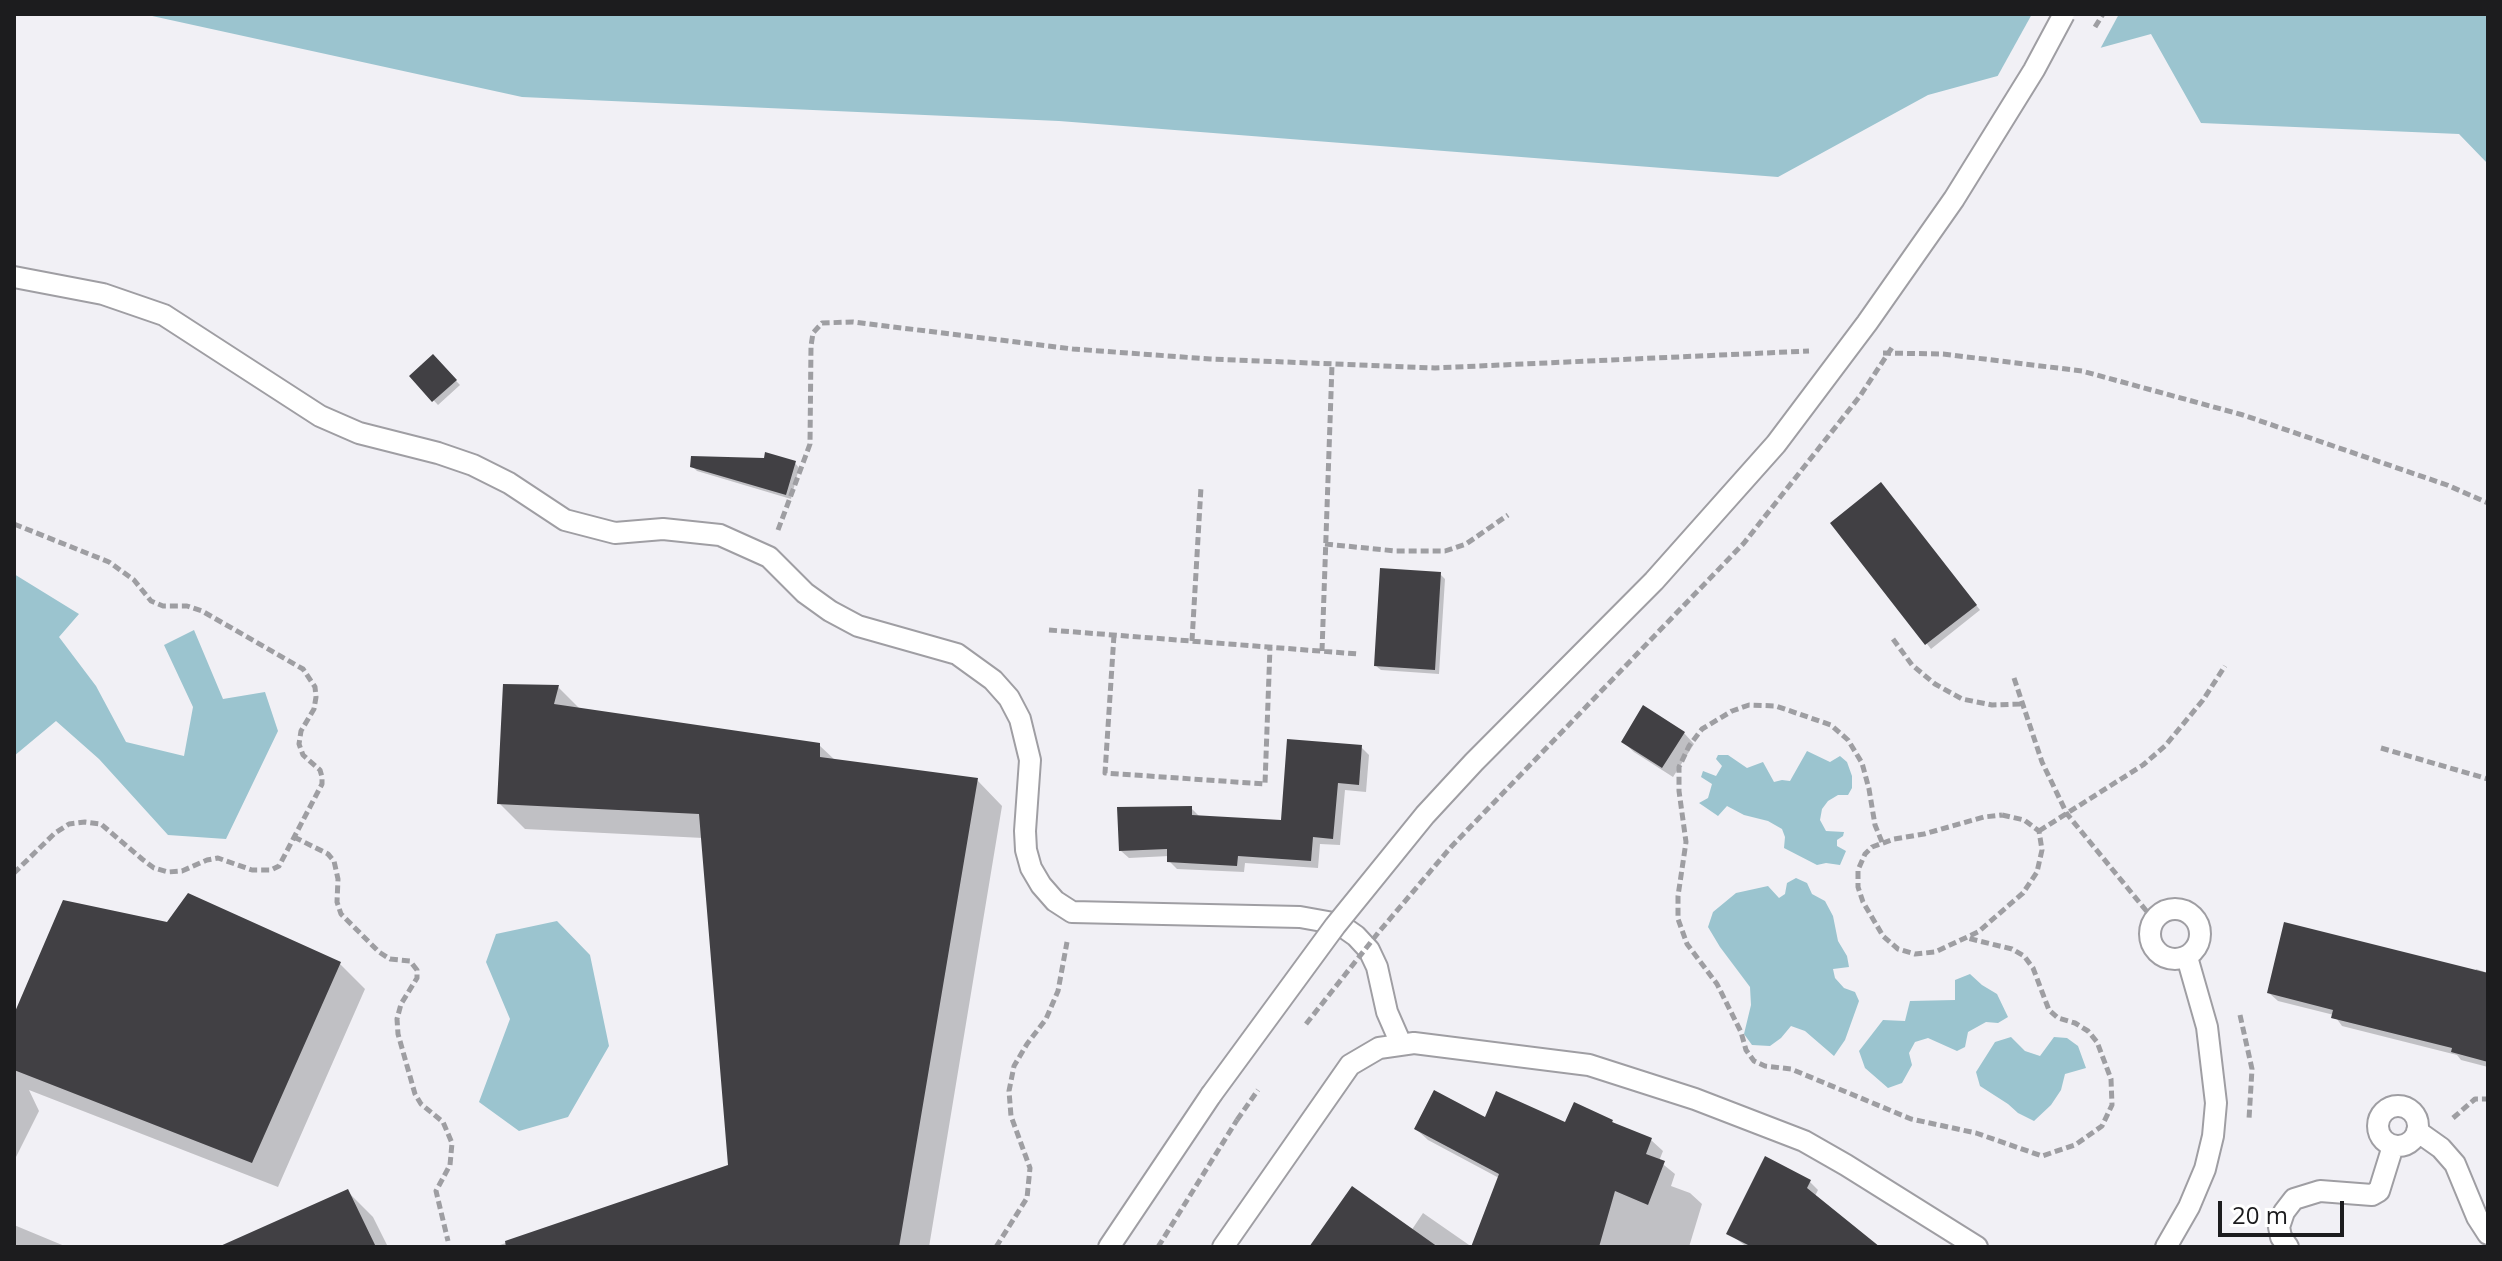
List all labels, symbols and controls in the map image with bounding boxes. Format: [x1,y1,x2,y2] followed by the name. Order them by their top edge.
[2222,1185,2348,1235] scale bar
[2232,1198,2288,1231] text: 20 m

